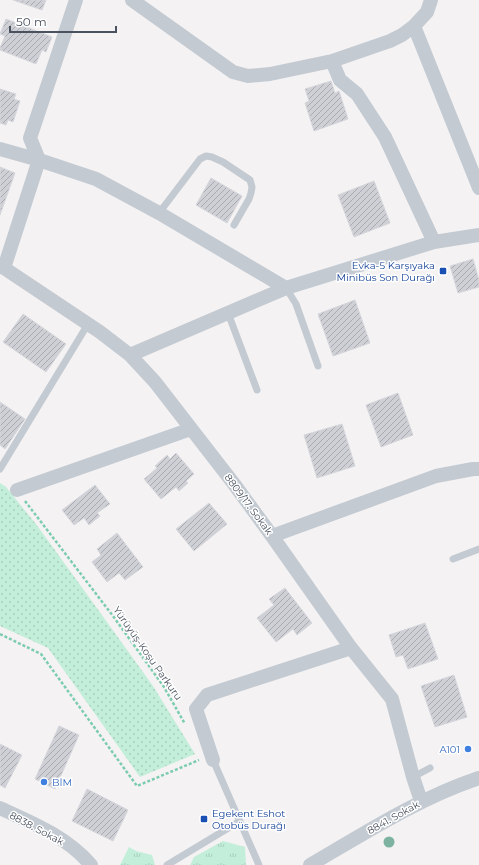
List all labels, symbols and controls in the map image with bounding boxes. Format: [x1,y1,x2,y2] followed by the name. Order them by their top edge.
[10,8,116,34] scale bar
[16,14,47,29] text: 50 m
[336,259,435,284] place label: Evka-5 Karşıyaka Minibüs Son Durağı
[438,266,448,276] marker: Evka-5 Karşıyaka Minibüs Son Durağı
[221,471,276,537] street label: 8809/17. Sokak
[110,604,185,703] street label: Yürüyüş-Koşu Parkuru
[439,743,460,756] place label: A101
[463,744,473,754] marker: A101
[52,776,72,789] place label: BİM
[39,777,49,787] marker: BİM
[365,798,422,837] street label: 8841. Sokak
[212,807,286,832] place label: Egekent Eshot Otobüs Durağı
[7,809,66,848] street label: 8838. Sokak
[199,814,209,824] marker: Egekent Eshot Otobüs Durağı

